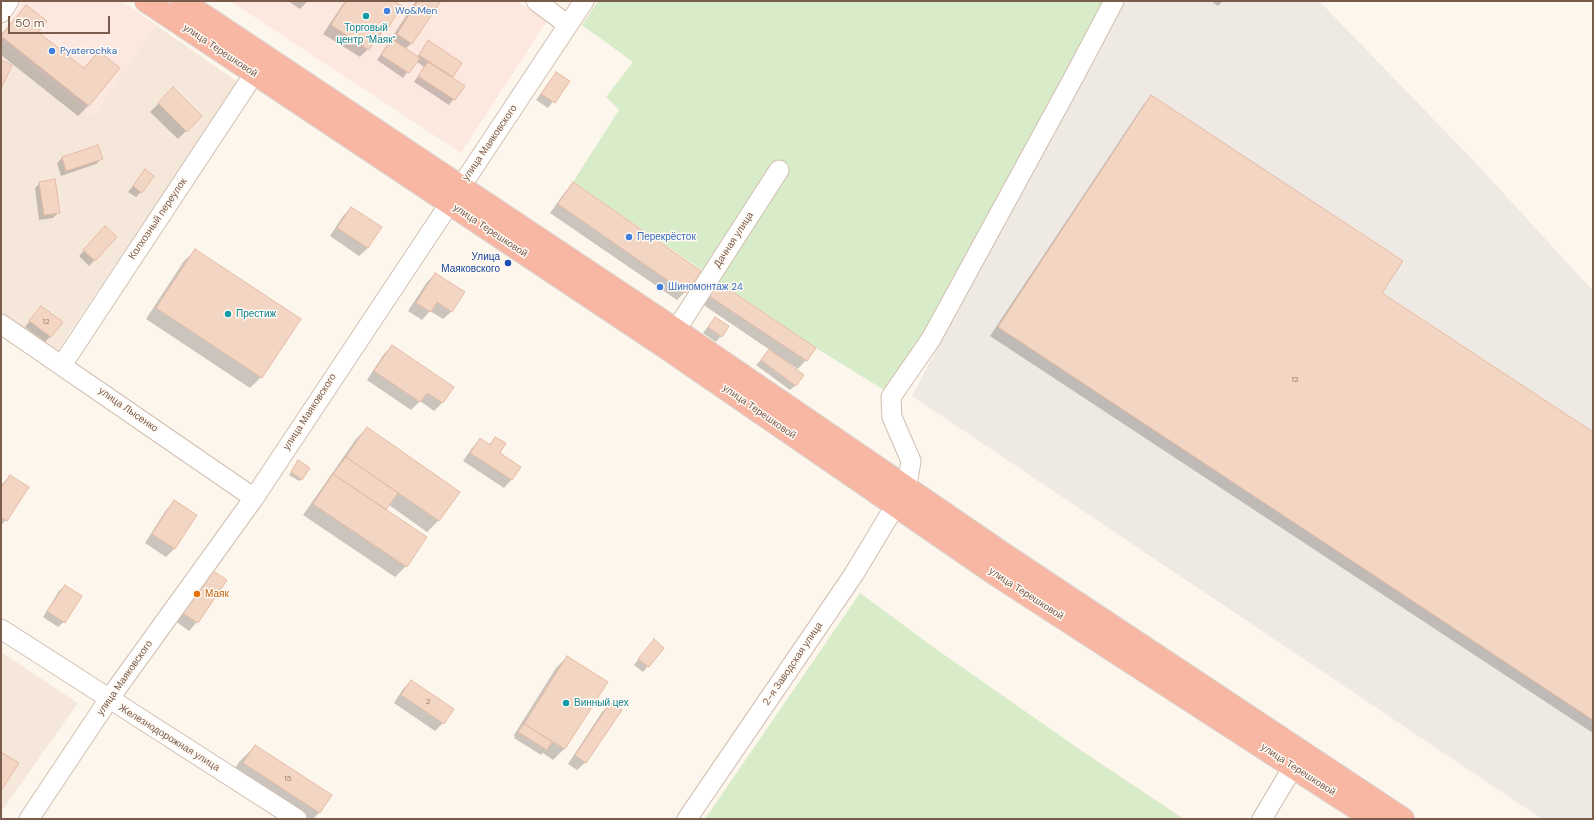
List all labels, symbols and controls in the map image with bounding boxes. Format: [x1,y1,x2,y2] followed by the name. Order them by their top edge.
[395,5,437,17] place label: Wo&Men
[382,6,392,16] marker: Wo&Men
[10,8,112,34] scale bar
[361,11,371,21] marker: Торговый центр "Маяк"
[15,15,44,31] text: 50 m
[181,22,259,80] street label: улица Терешковой
[336,22,396,46] place label: Торговый центр "Маяк"
[60,45,117,57] place label: Pyaterochka
[47,46,57,56] marker: Pyaterochka
[460,103,520,183] street label: улица Маяковского
[126,176,190,262] street label: Колхозный переулок
[451,202,529,260] street label: улица Терешковой
[712,210,756,270] street label: Дачная улица
[637,231,696,243] place label: Перекрёсток
[624,232,634,242] marker: Перекрёсток
[441,251,500,274] place label: Улица Маяковского
[503,258,513,268] marker: Улица Маяковского
[668,281,743,293] place label: Шиномонтаж 24
[655,282,665,292] marker: Шиномонтаж 24
[236,308,276,320] place label: Престиж
[223,309,233,319] marker: Престиж
[42,317,50,327] house number: 12
[281,371,339,453] street label: улица Маяковского
[1291,375,1299,385] house number: 12
[720,382,798,442] street label: улица Терешковой
[96,385,160,435] street label: улица Лысенко
[986,565,1066,623] street label: улица Терешковой
[205,588,229,600] place label: Маяк
[192,589,202,599] marker: Маяк
[761,620,825,708] street label: 2-я Заводская улица
[95,638,155,718] street label: улица Маяковского
[426,697,430,707] house number: 2
[574,697,629,709] place label: Винный цех
[561,698,571,708] marker: Винный цех
[116,702,222,774] street label: Железнодорожная улица
[1258,741,1338,799] street label: улица Терешковой
[284,774,292,784] house number: 15

